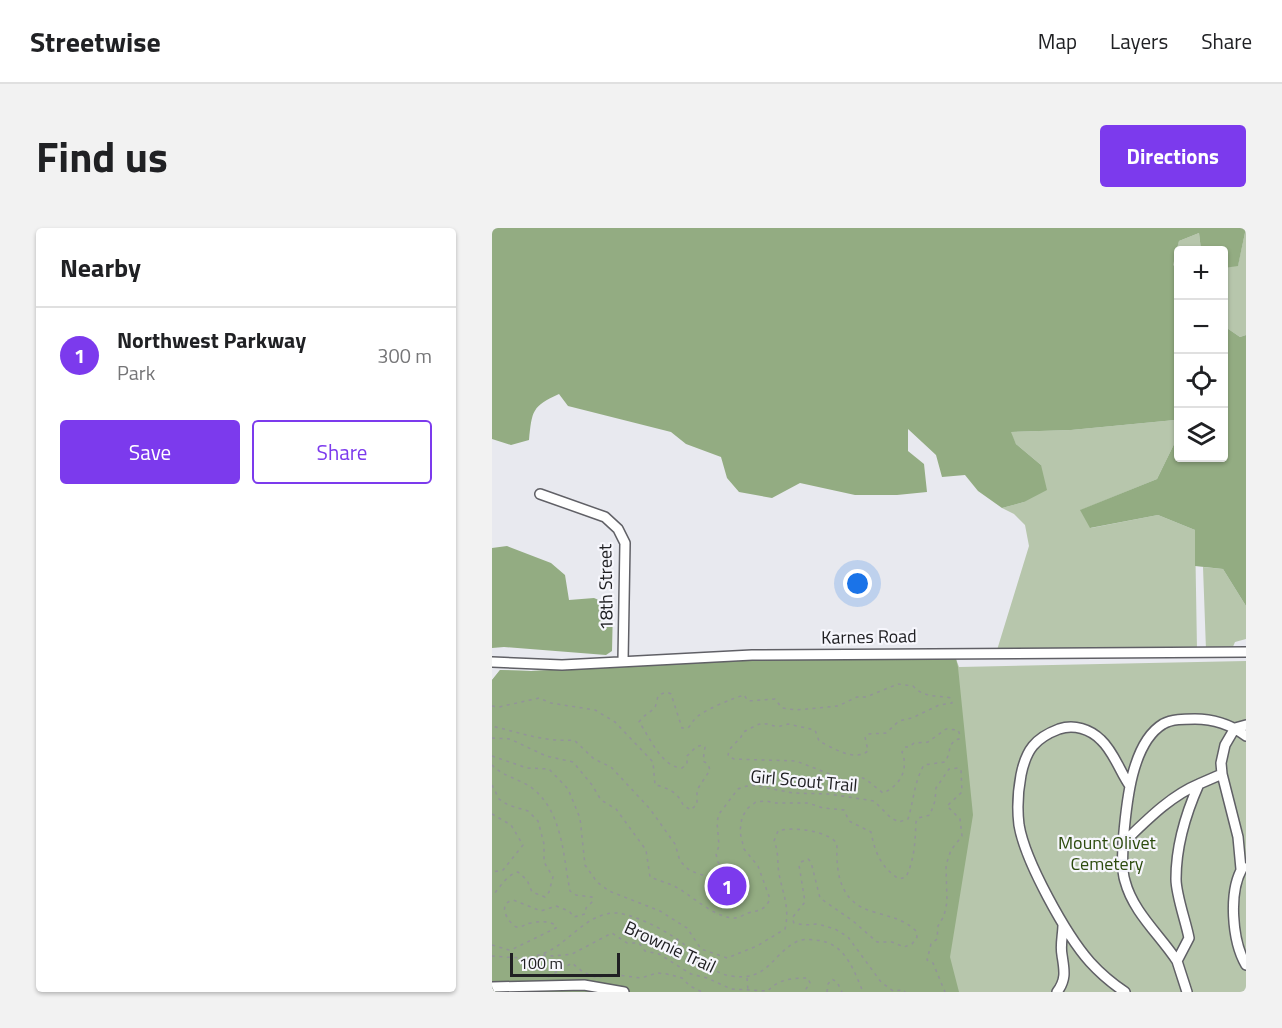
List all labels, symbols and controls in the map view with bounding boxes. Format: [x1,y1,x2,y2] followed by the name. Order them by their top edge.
[30,20,161,63] text: Streetwise
[1038,25,1077,57] text: Map
[1110,25,1168,57] text: Layers
[1201,25,1252,57] text: Share
[36,124,168,188] text: Find us
[1100,125,1246,187] button: Directions
[1174,246,1228,462] map controls
[1174,246,1228,300] button: +
[60,248,141,287] text: Nearby
[1174,300,1228,354] button: −
[117,323,306,357] text: Northwest Parkway
[74,340,85,371] text: 1
[377,340,432,371] text: 300 m
[1174,354,1228,408] button: locate
[117,357,155,388] text: Park
[1174,408,1228,462] button: layers
[60,420,240,484] button: Save
[252,420,432,484] button: Share
[591,543,620,630] street label: 18th Street
[843,569,872,598] your location
[821,622,917,651] street label: Karnes Road
[749,762,859,799] street label: Girl Scout Trail
[1058,829,1157,877] park label: Mount Olivet Cemetery
[708,864,746,908] pin: 1
[620,914,720,980] street label: Brownie Trail
[510,950,620,978] scale bar
[519,951,563,975] text: 100 m

